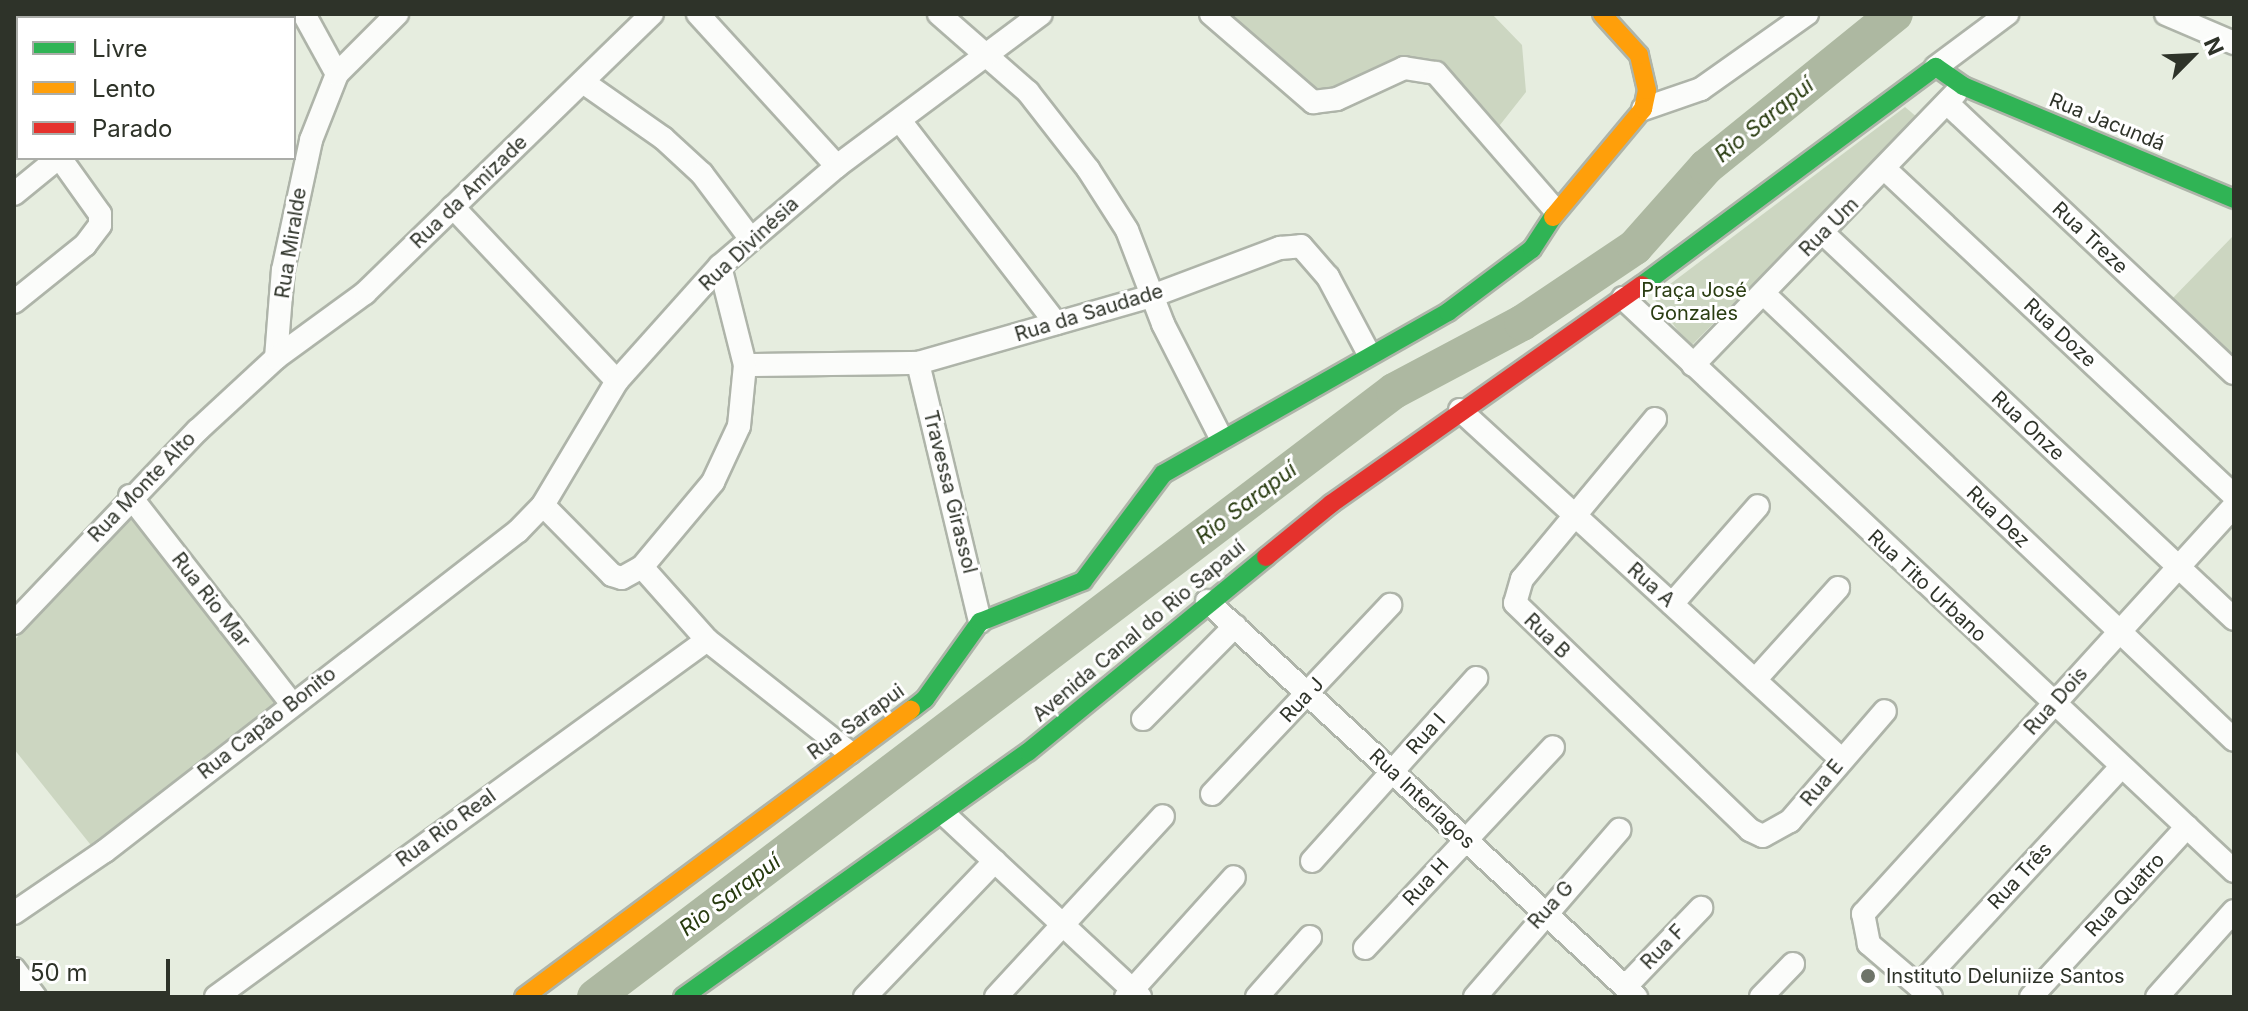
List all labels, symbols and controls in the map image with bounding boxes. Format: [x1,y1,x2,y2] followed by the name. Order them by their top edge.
[16,16,296,160] legend
[2152,16,2232,96] north arrow
[2199,33,2229,59] text: N
[92,34,148,63] text: Livre
[1709,72,1819,168] water label: Rio Sarapuí
[92,74,156,103] text: Lento
[2046,88,2168,156] street label: Rua Jacundá
[92,114,172,143] text: Parado
[406,130,532,254] street label: Rua da Amizade
[270,186,312,300] street label: Rua Miralde
[694,192,804,296] street label: Rua Divinésia
[1794,192,1864,262] street label: Rua Um
[2047,197,2133,279] street label: Rua Treze
[1012,279,1166,347] street label: Rua da Saudade
[1641,279,1747,326] park label: Praça José Gonzales
[2019,294,2101,372] street label: Rua Doze
[1987,386,2069,466] street label: Rua Onze
[918,408,982,576] street label: Travessa Girassol
[83,427,201,547] street label: Rua Monte Alto
[1190,456,1302,550] water label: Rio Sarapuí
[1961,481,2035,553] street label: Rua Dez
[1863,525,1991,647] street label: Rua Tito Urbano
[1028,535,1250,727] street label: Avenida Canal do Rio Sapauí
[167,548,255,652] street label: Rua Rio Mar
[1622,558,1680,612] street label: Rua A
[1519,608,1575,664] street label: Rua B
[193,662,341,784] street label: Rua Capão Bonito
[2019,662,2093,740] street label: Rua Dois
[1275,672,1329,728] street label: Rua J
[803,679,909,765] street label: Rua Sarapui
[1401,709,1451,759] street label: Rua I
[1364,744,1480,854] street label: Rua Interlagos
[1796,755,1848,811] street label: Rua E
[391,784,501,872] street label: Rua Rio Real
[1983,838,2057,914] street label: Rua Três
[674,848,786,942] water label: Rio Sarapuí
[2080,848,2170,942] street label: Rua Quatro
[1398,853,1454,911] street label: Rua H
[1523,876,1579,934] street label: Rua G
[1636,919,1690,975] street label: Rua F
[20,943,174,993] scale bar
[30,958,88,987] text: 50 m
[1886,964,2125,988] place label: Instituto Deluniize Santos
[1857,965,1879,987] marker: Instituto Deluniize Santos

